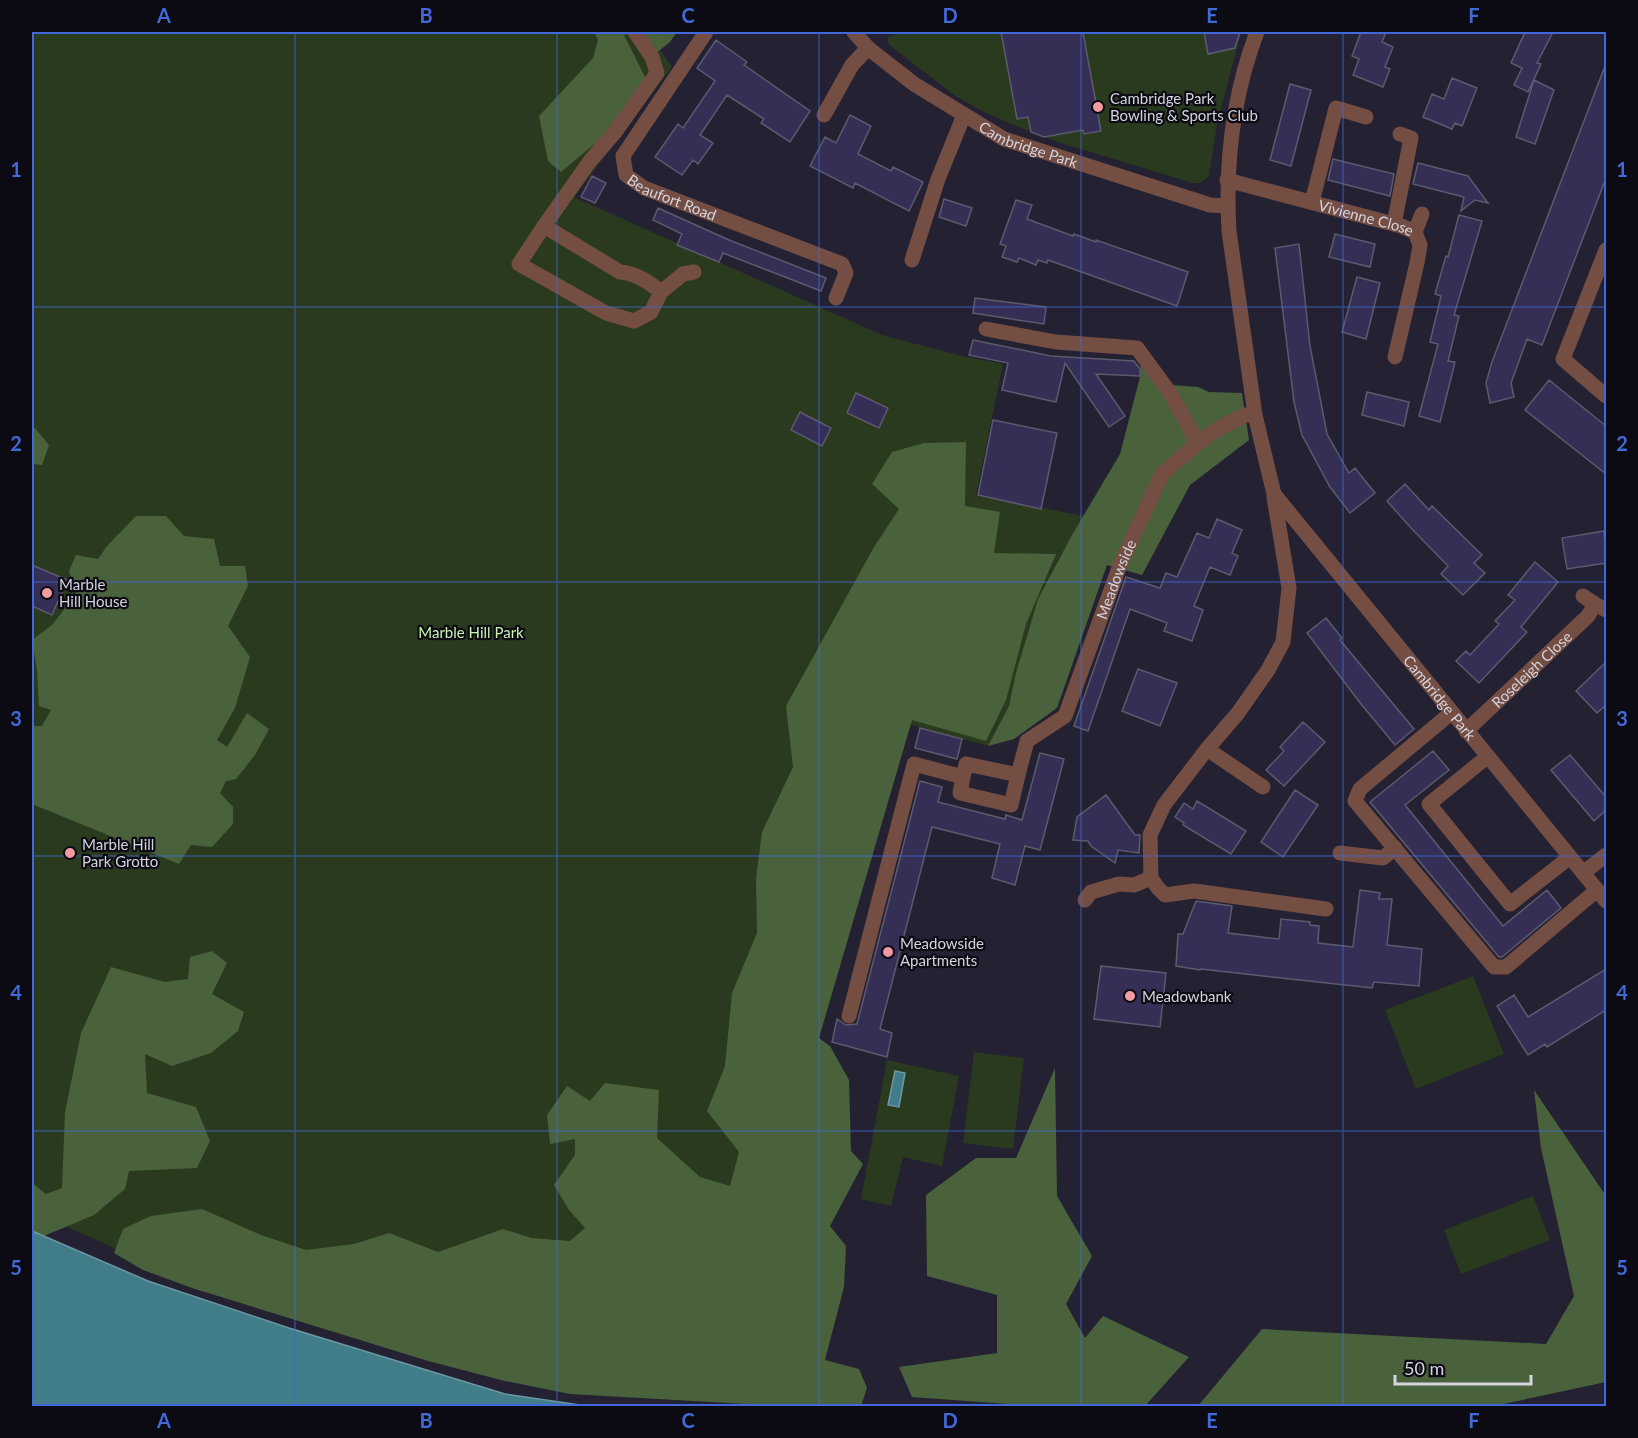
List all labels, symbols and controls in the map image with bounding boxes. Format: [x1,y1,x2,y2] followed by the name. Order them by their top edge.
[156,3,171,27] text: A
[419,3,433,27] text: B
[681,3,695,27] text: C
[942,3,958,27] text: D
[1206,3,1218,27] text: E
[1468,3,1480,27] text: F
[1110,89,1258,124] place label: Cambridge Park Bowling & Sports Club
[1091,100,1105,114] marker: Cambridge Park Bowling & Sports Club
[976,117,1081,171] street label: Cambridge Park
[10,157,22,181] text: 1
[1616,157,1628,181] text: 1
[624,170,719,224] street label: Beaufort Road
[1317,196,1417,239] street label: Vivienne Close
[10,431,22,455] text: 2
[1616,431,1628,455] text: 2
[1092,536,1140,621] street label: Meadowside
[59,575,127,610] place label: Marble Hill House
[40,586,54,600] marker: Marble Hill House
[418,623,524,641] park label: Marble Hill Park
[1488,627,1575,711] street label: Roseleigh Close
[1400,651,1480,744] street label: Cambridge Park
[10,706,22,730] text: 3
[1616,706,1628,730] text: 3
[82,835,158,870] place label: Marble Hill Park Grotto
[63,846,77,860] marker: Marble Hill Park Grotto
[900,934,984,969] place label: Meadowside Apartments
[881,945,895,959] marker: Meadowside Apartments
[10,980,22,1004] text: 4
[1616,980,1628,1004] text: 4
[1142,987,1232,1005] place label: Meadowbank
[1123,989,1137,1003] marker: Meadowbank
[10,1255,22,1279] text: 5
[1616,1255,1628,1279] text: 5
[1395,1348,1532,1386] scale bar
[1404,1357,1444,1379] text: 50 m
[156,1408,171,1432] text: A
[419,1408,433,1432] text: B
[681,1408,695,1432] text: C
[942,1408,958,1432] text: D
[1206,1408,1218,1432] text: E
[1468,1408,1480,1432] text: F

